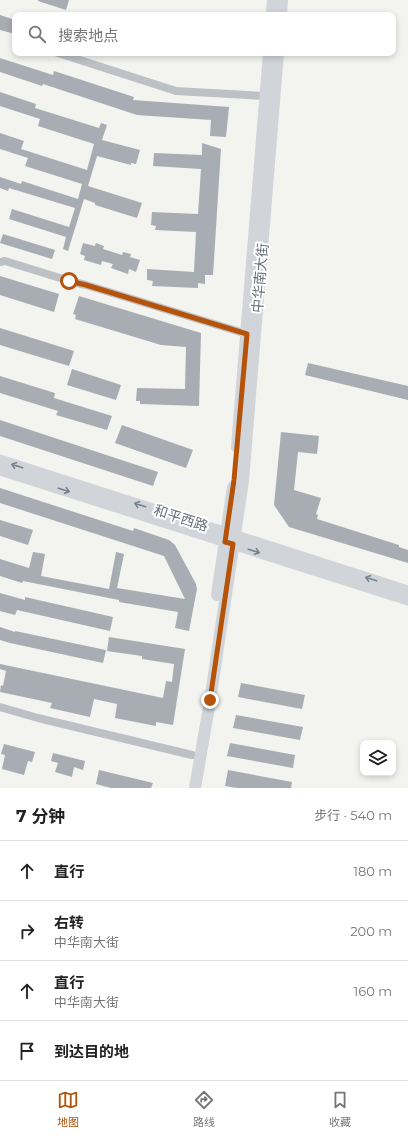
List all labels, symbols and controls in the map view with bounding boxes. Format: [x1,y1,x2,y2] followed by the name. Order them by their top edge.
[12,12,396,56] search box
[26,23,48,45] icon: search
[58,26,118,45] text: 搜索地点
[248,242,272,314] street label: 中华南大街
[60,272,78,290] route start
[11,461,23,469] one-way arrow
[57,487,70,494] one-way arrow
[135,501,147,509] one-way arrow
[152,501,210,535] street label: 和平西路
[248,548,261,555] one-way arrow
[365,575,378,582] one-way arrow
[201,691,219,709] route end
[360,740,396,776] map controls
[360,740,396,776] button: layers
[16,806,65,826] text: 7 分钟
[314,807,392,823] text: 步行 · 540 m
[16,860,38,882] icon: ahead
[54,862,84,881] text: 直行
[353,863,392,879] text: 180 m
[54,913,84,932] text: 右转
[16,920,38,942] icon: right
[350,923,392,939] text: 200 m
[54,934,119,950] text: 中华南大街
[54,973,84,992] text: 直行
[16,980,38,1002] icon: ahead
[354,983,392,999] text: 160 m
[54,994,119,1010] text: 中华南大街
[16,1040,38,1062] icon: arrive
[54,1042,129,1061] text: 到达目的地
[57,1089,79,1129] tab: 地图
[193,1089,215,1129] tab: 路线
[329,1089,351,1129] tab: 收藏

